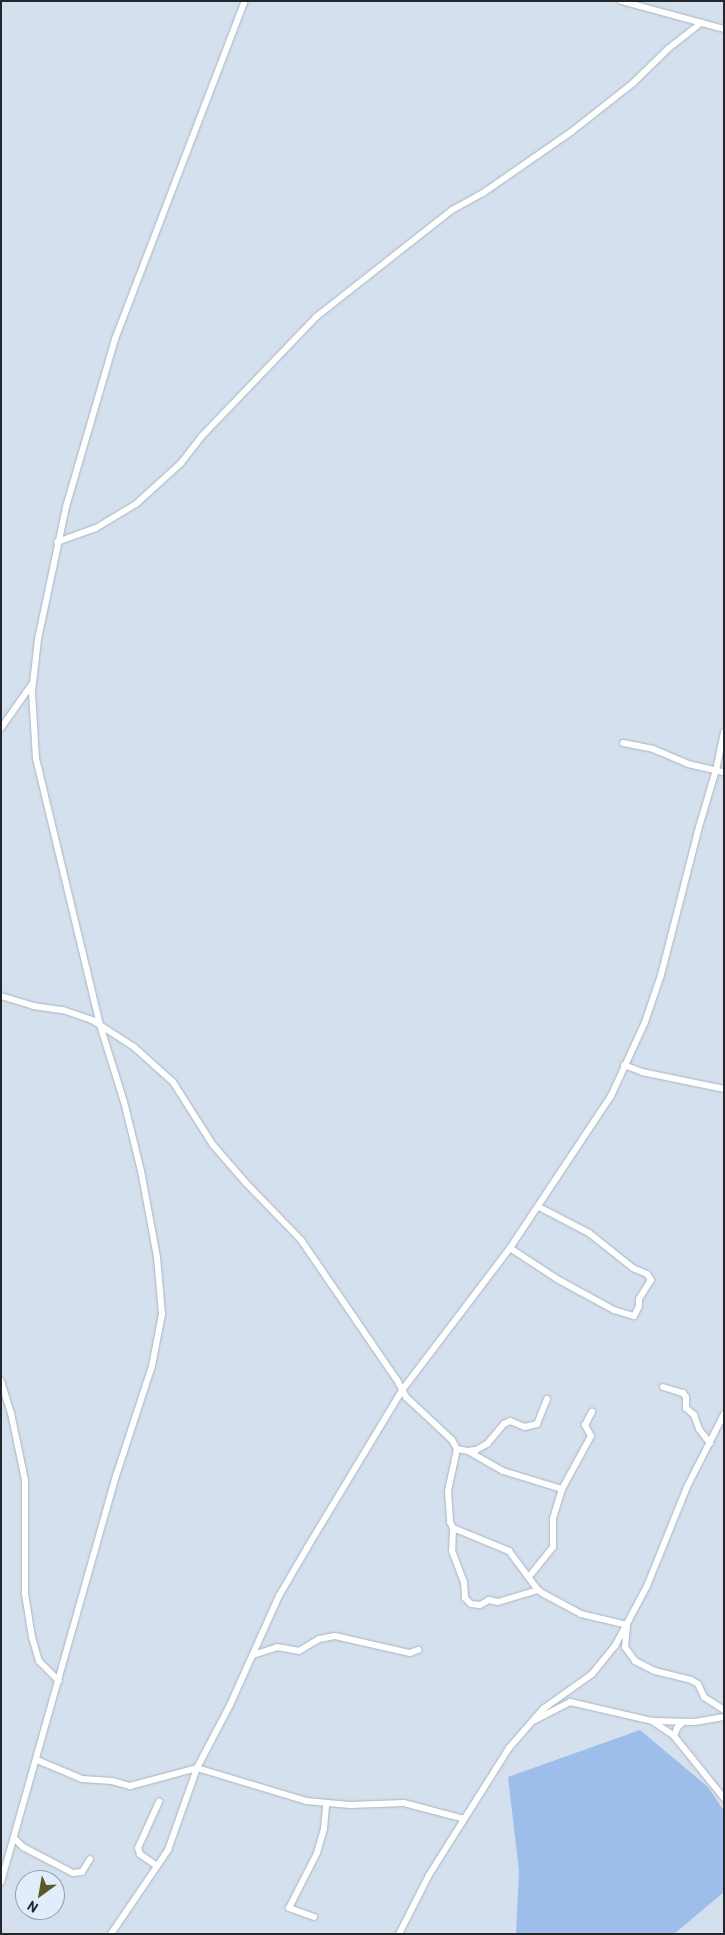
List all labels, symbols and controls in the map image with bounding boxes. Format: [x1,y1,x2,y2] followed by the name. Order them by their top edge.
[15,1870,65,1920] north arrow
[24,1898,41,1917] text: N

